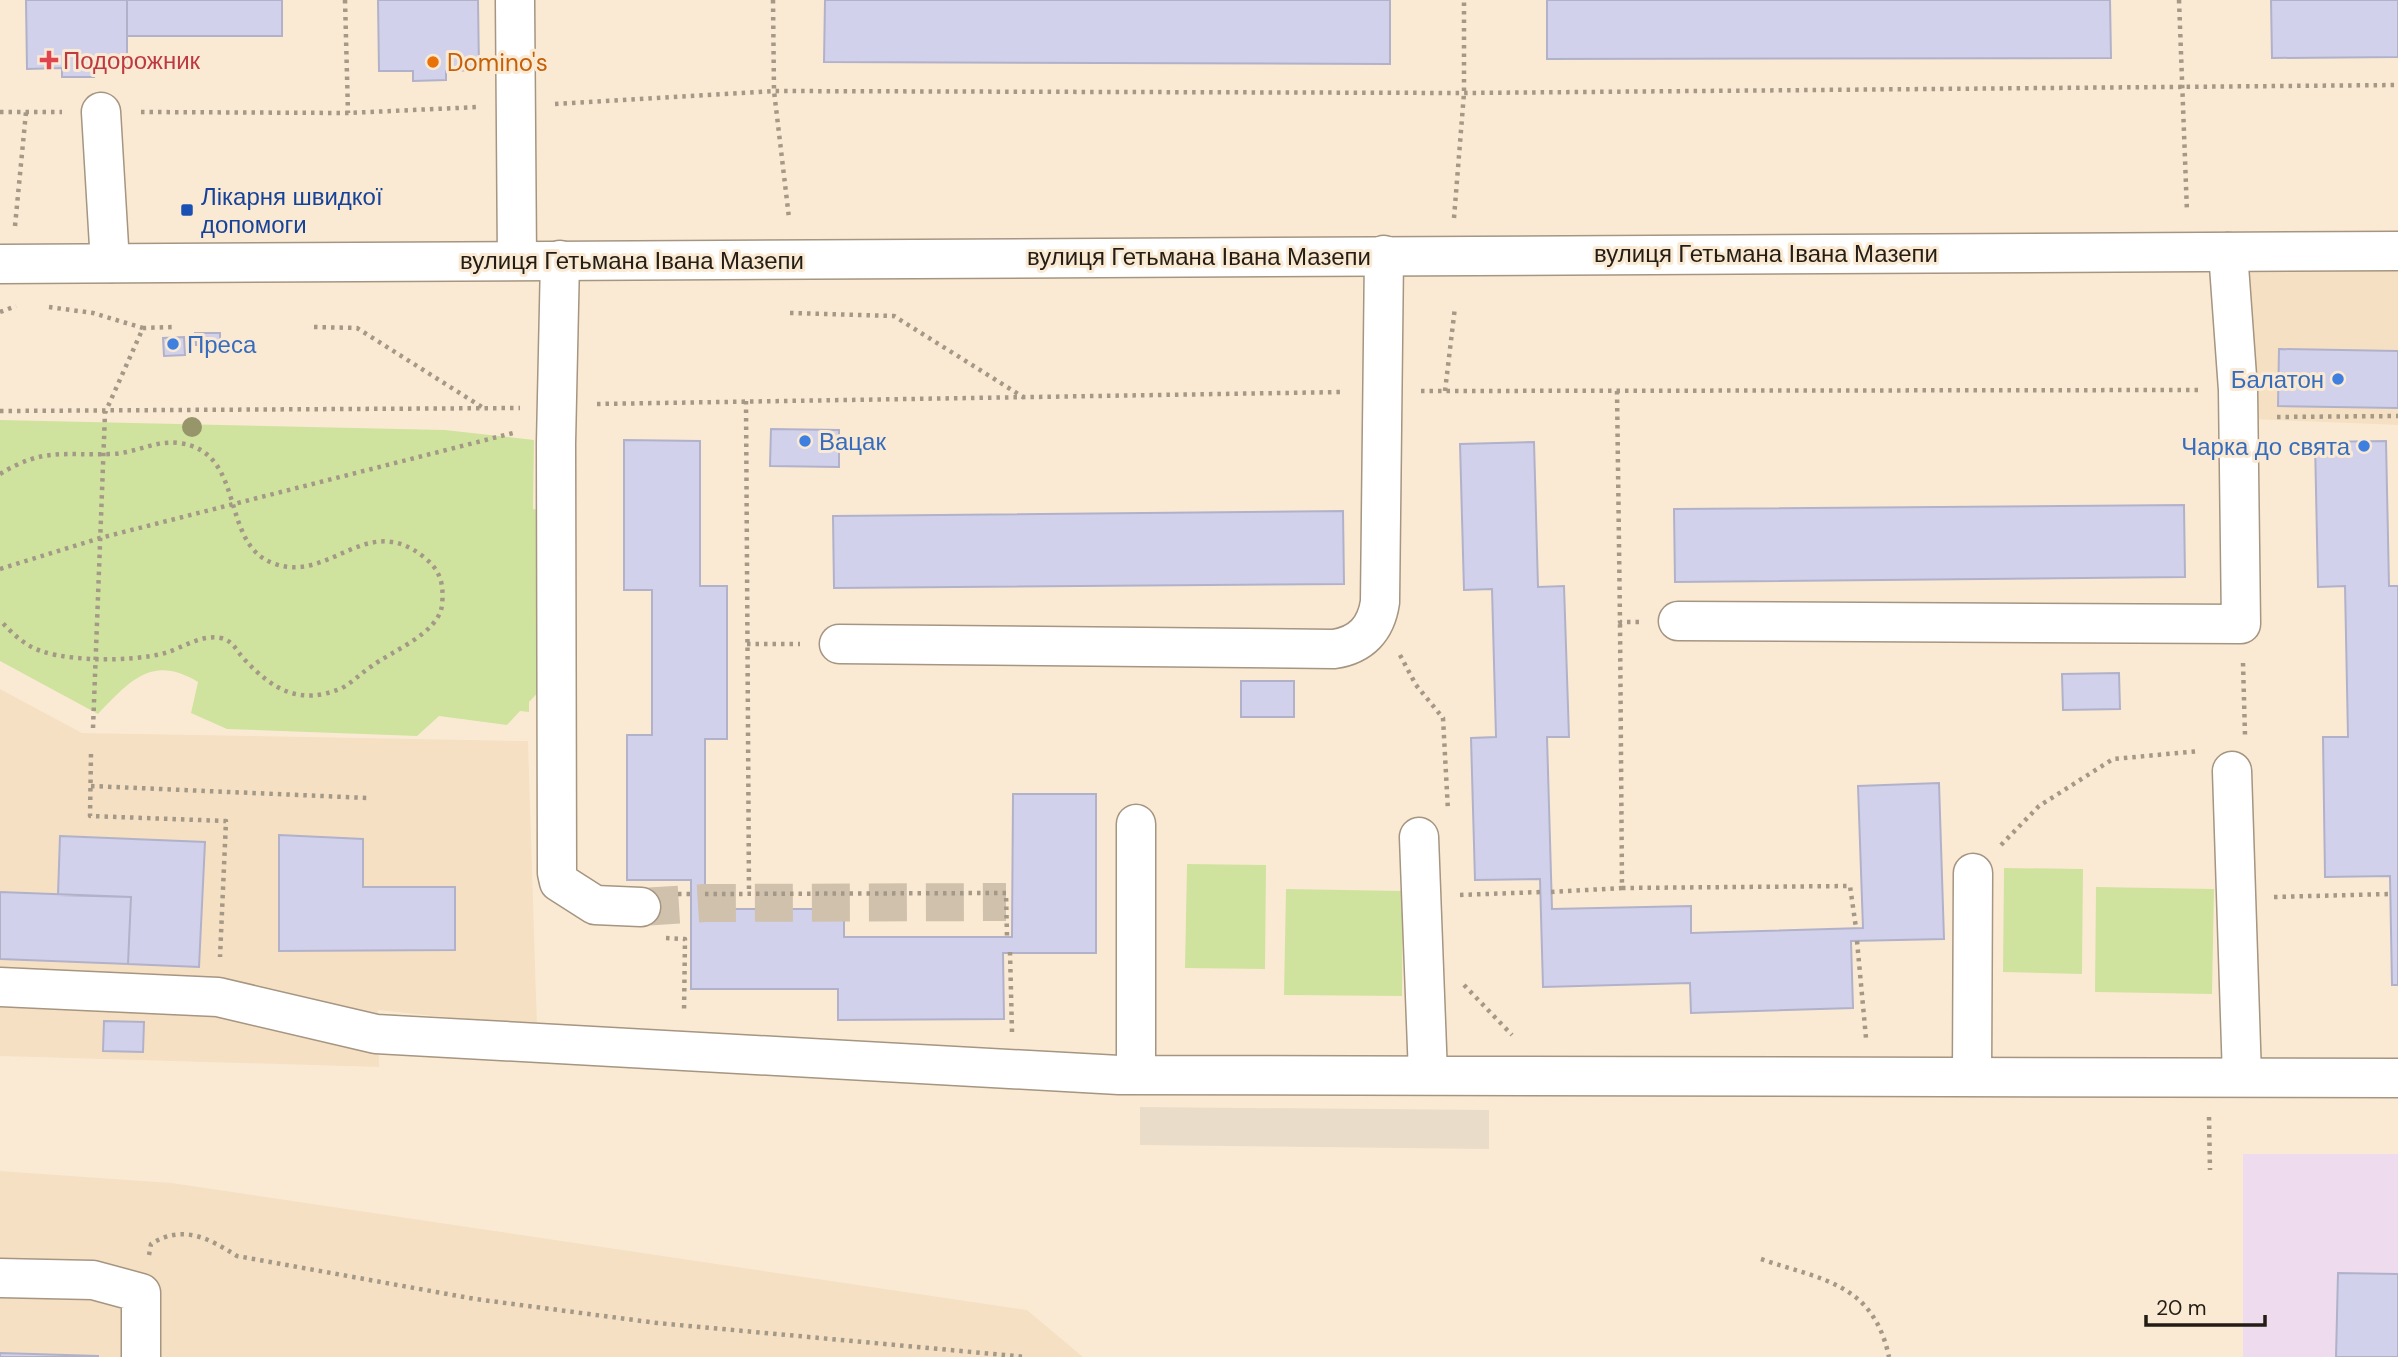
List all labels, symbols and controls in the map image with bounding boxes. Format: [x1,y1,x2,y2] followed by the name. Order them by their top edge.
[63,45,201,76] place label: Подорожник
[447,47,548,78] place label: Domino's
[41,52,57,68] marker: Подорожник
[425,54,441,70] marker: Domino's
[201,181,383,240] place label: Лікарня швидкої допомоги
[179,202,195,218] marker: Лікарня швидкої допомоги
[1594,238,1938,269] street label: вулиця Гетьмана Івана Мазепи
[1027,241,1371,272] street label: вулиця Гетьмана Івана Мазепи
[460,245,804,276] street label: вулиця Гетьмана Івана Мазепи
[187,329,257,360] place label: Преса
[165,336,181,352] marker: Преса
[2231,364,2324,395] place label: Балатон
[2330,371,2346,387] marker: Балатон
[819,426,886,457] place label: Вацак
[2181,431,2351,462] place label: Чарка до свята
[797,433,813,449] marker: Вацак
[2356,438,2372,454] marker: Чарка до свята
[2146,1284,2265,1328] scale bar
[2156,1294,2207,1322] text: 20 m

